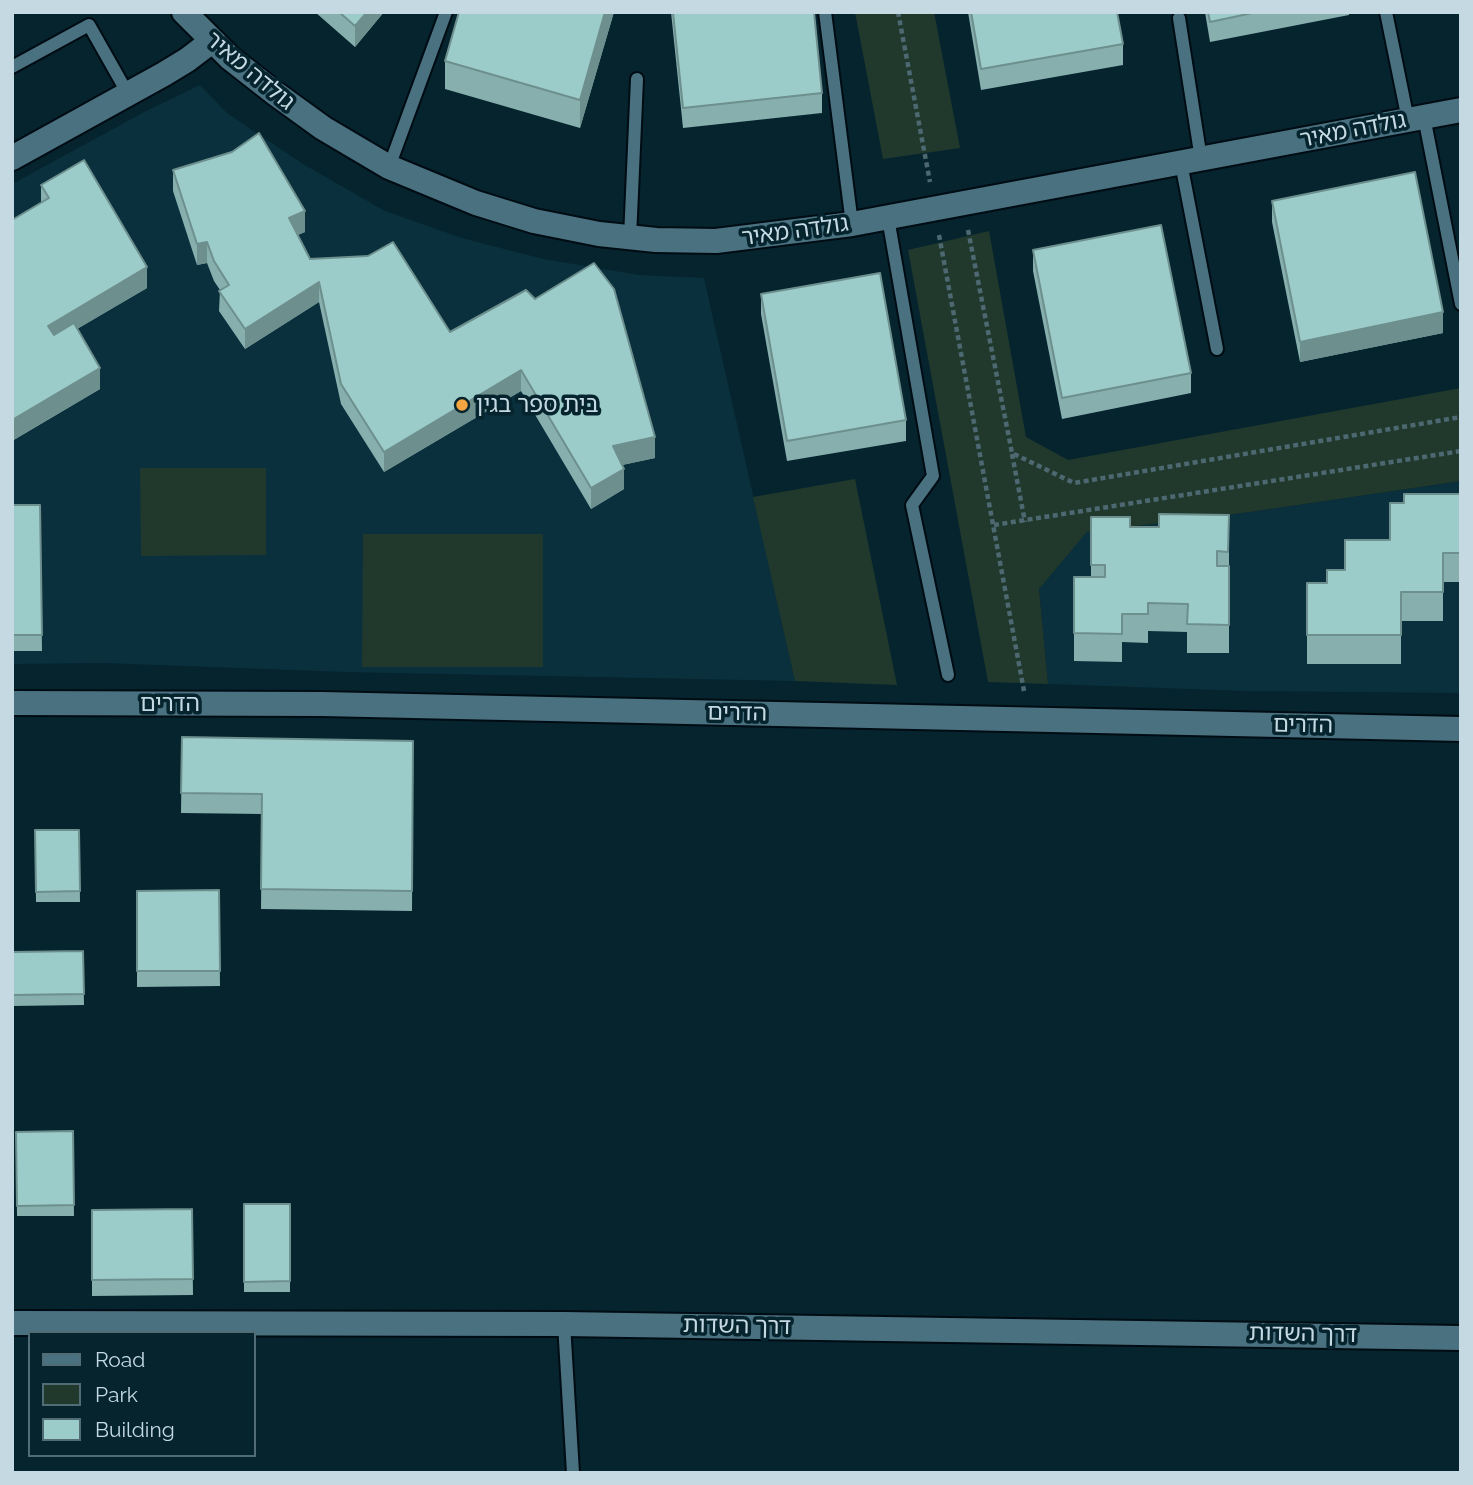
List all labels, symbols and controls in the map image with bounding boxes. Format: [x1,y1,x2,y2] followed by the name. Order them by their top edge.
[200,26,300,116] street label: גולדה מאיר
[1298,106,1408,154] street label: גולדה מאיר
[740,210,850,252] street label: גולדה מאיר
[476,391,599,419] place label: בית ספר בגין
[454,397,470,413] marker: בית ספר בגין
[140,690,200,718] street label: הדרים
[707,699,767,727] street label: הדרים
[1273,711,1333,739] street label: הדרים
[683,1311,791,1341] street label: דרך השדות
[1249,1319,1357,1349] street label: דרך השדות
[28,1331,256,1457] legend
[95,1347,145,1372] text: Road
[95,1382,138,1407] text: Park
[95,1417,175,1442] text: Building

